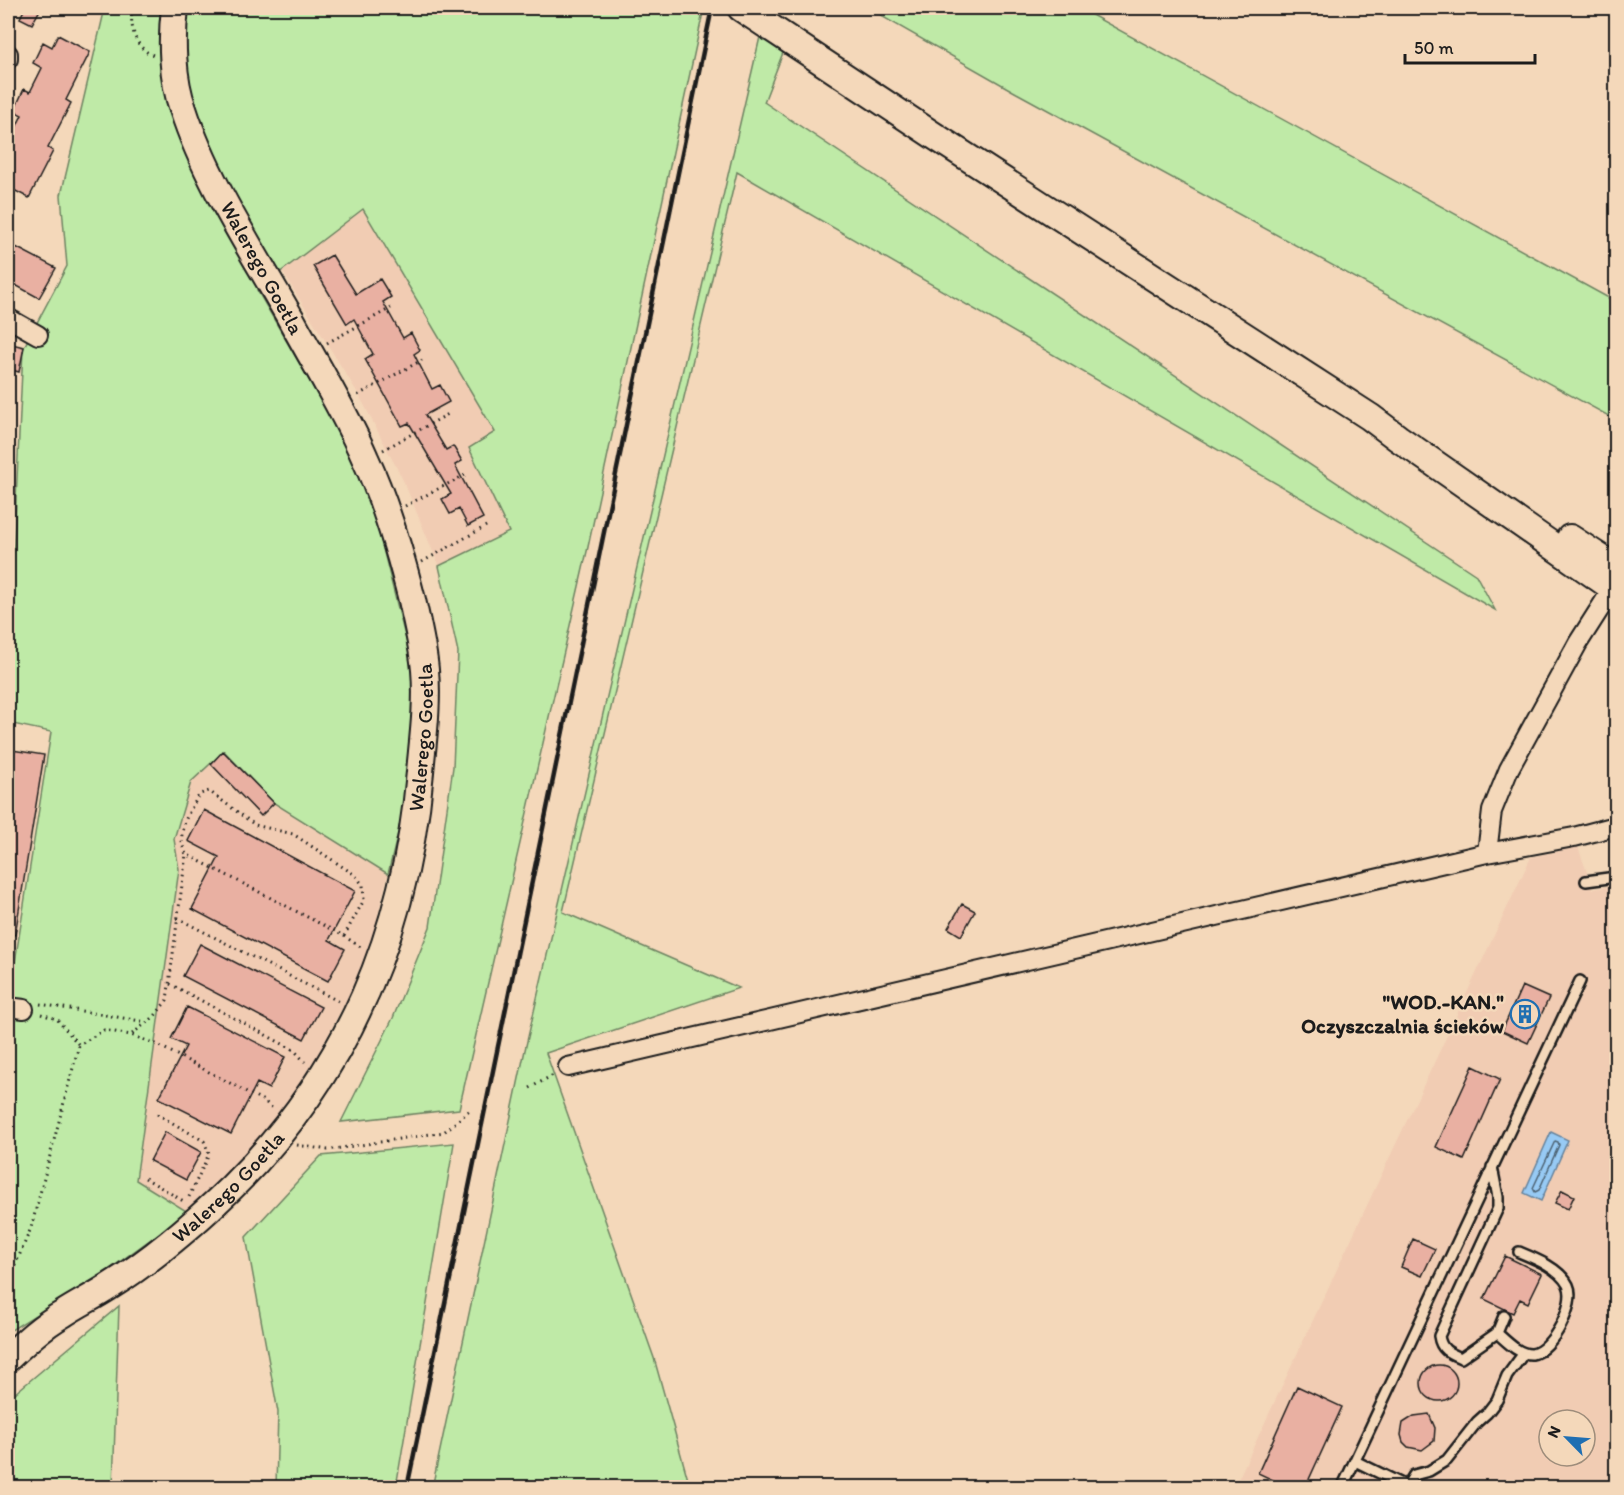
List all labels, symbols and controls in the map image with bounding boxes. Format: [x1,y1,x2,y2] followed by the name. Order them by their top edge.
[1405,27,1536,65] scale bar
[1414,37,1454,59] text: 50 m
[216,197,309,339] street label: Walerego Goetla
[403,662,438,813] street label: Walerego Goetla
[1301,989,1505,1039] place label: "WOD.-KAN." Oczyszczalnia ścieków
[1509,998,1541,1030] building icon: "WOD.-KAN." Oczyszczalnia ścieków
[167,1126,289,1248] street label: Walerego Goetla
[1537,1408,1597,1468] north arrow
[1543,1423,1565,1441] text: N

